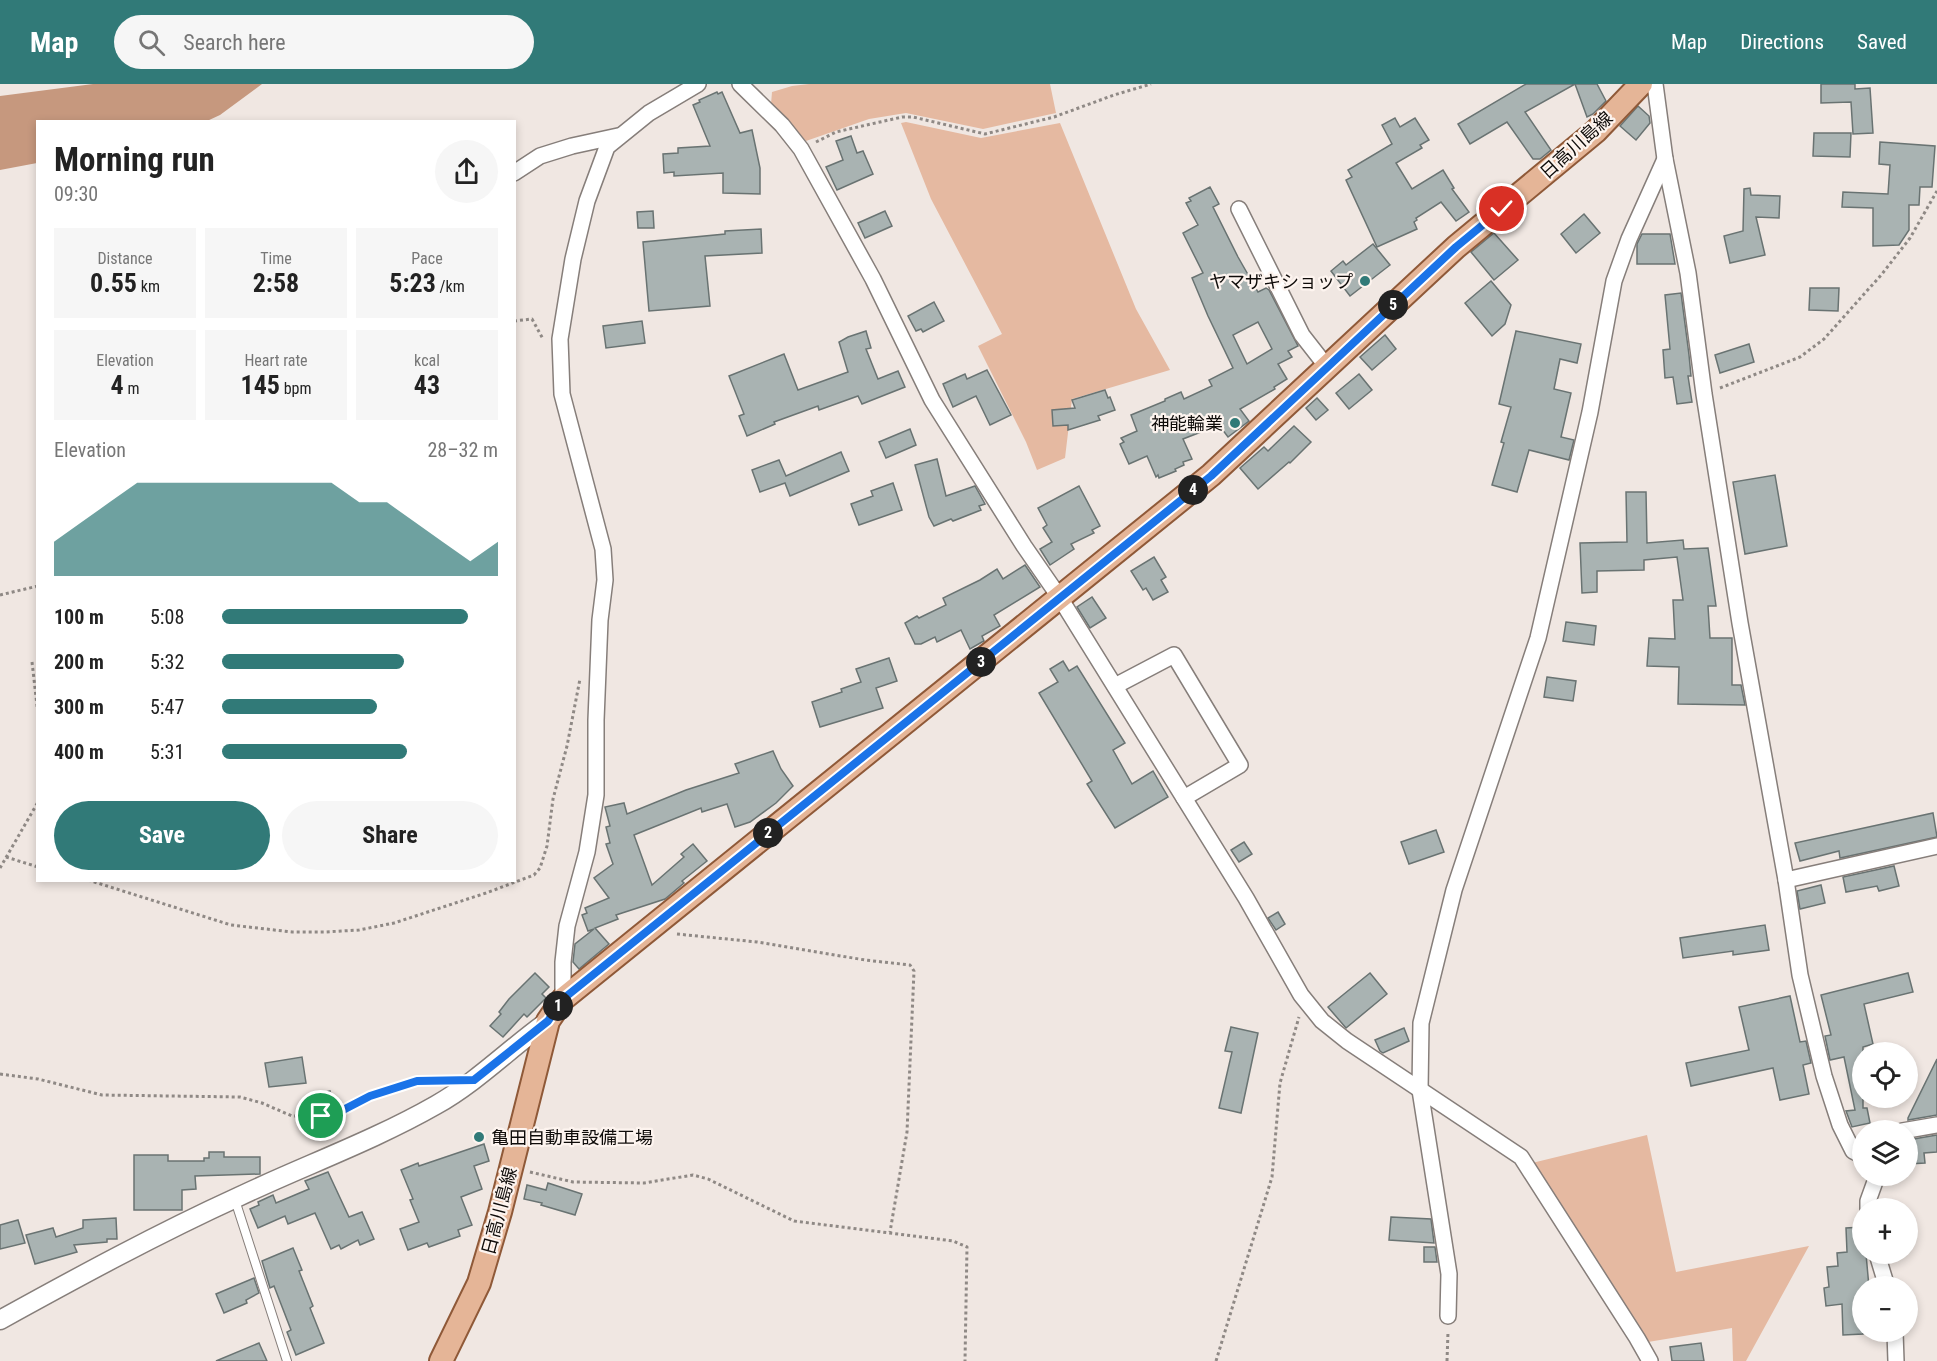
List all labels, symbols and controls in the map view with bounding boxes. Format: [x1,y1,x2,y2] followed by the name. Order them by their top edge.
[114,15,534,69] search box
[30,26,78,59] text: Map
[135,26,168,59] icon: search
[183,30,286,55] text: Search here
[1671,30,1707,54] text: Map
[1740,30,1824,54] text: Directions
[1857,30,1907,54] text: Saved
[1536,107,1616,183] street label: 日高川島線
[54,140,215,179] text: Morning run
[435,140,498,203] button: share
[54,182,98,206] text: 09:30
[1476,183,1527,234] pin
[1485,192,1518,225] icon: check
[97,249,153,268] text: Distance
[260,249,292,268] text: Time
[411,249,443,268] text: Pace
[90,268,137,298] text: 0.55
[253,268,299,298] text: 2:58
[389,268,436,298] text: 5:23
[1209,271,1353,292] place label: ヤマザキショップ
[1358,274,1372,288] marker: ヤマザキショップ
[137,277,160,296] text: km
[436,277,465,296] text: /km
[1378,290,1408,320] pin: 5
[1389,295,1397,314] text: 5
[96,351,154,370] text: Elevation
[244,351,308,370] text: Heart rate
[414,351,440,370] text: kcal
[111,370,124,400] text: 4
[241,370,280,400] text: 145
[414,370,440,400] text: 43
[124,379,139,398] text: m
[280,379,311,398] text: bpm
[1151,413,1223,434] place label: 神能輪業
[1228,416,1242,430] marker: 神能輪業
[54,438,126,462] text: Elevation
[427,438,498,462] text: 28–32 m
[1178,475,1208,505] pin: 4
[1189,480,1197,499] text: 4
[54,605,104,629] text: 100 m
[150,605,184,629] text: 5:08
[966,647,996,677] pin: 3
[54,650,104,674] text: 200 m
[150,650,184,674] text: 5:32
[977,652,985,671] text: 3
[54,695,104,719] text: 300 m
[150,695,184,719] text: 5:47
[54,740,104,764] text: 400 m
[150,740,184,764] text: 5:31
[54,801,270,870] button: Save
[282,801,498,870] button: Share
[753,818,783,848] pin: 2
[764,823,772,842] text: 2
[543,991,573,1021] pin: 1
[554,996,562,1015] text: 1
[1852,1042,1918,1342] map controls
[1852,1042,1918,1108] button: locate
[295,1090,346,1141] pin
[304,1099,337,1132] icon: arrive
[1852,1120,1918,1186] button: layers
[491,1127,653,1148] place label: 亀田自動車設備工場
[472,1130,486,1144] marker: 亀田自動車設備工場
[477,1165,521,1257] street label: 日高川島線
[1852,1198,1918,1264] button: +
[1852,1276,1918,1342] button: −

